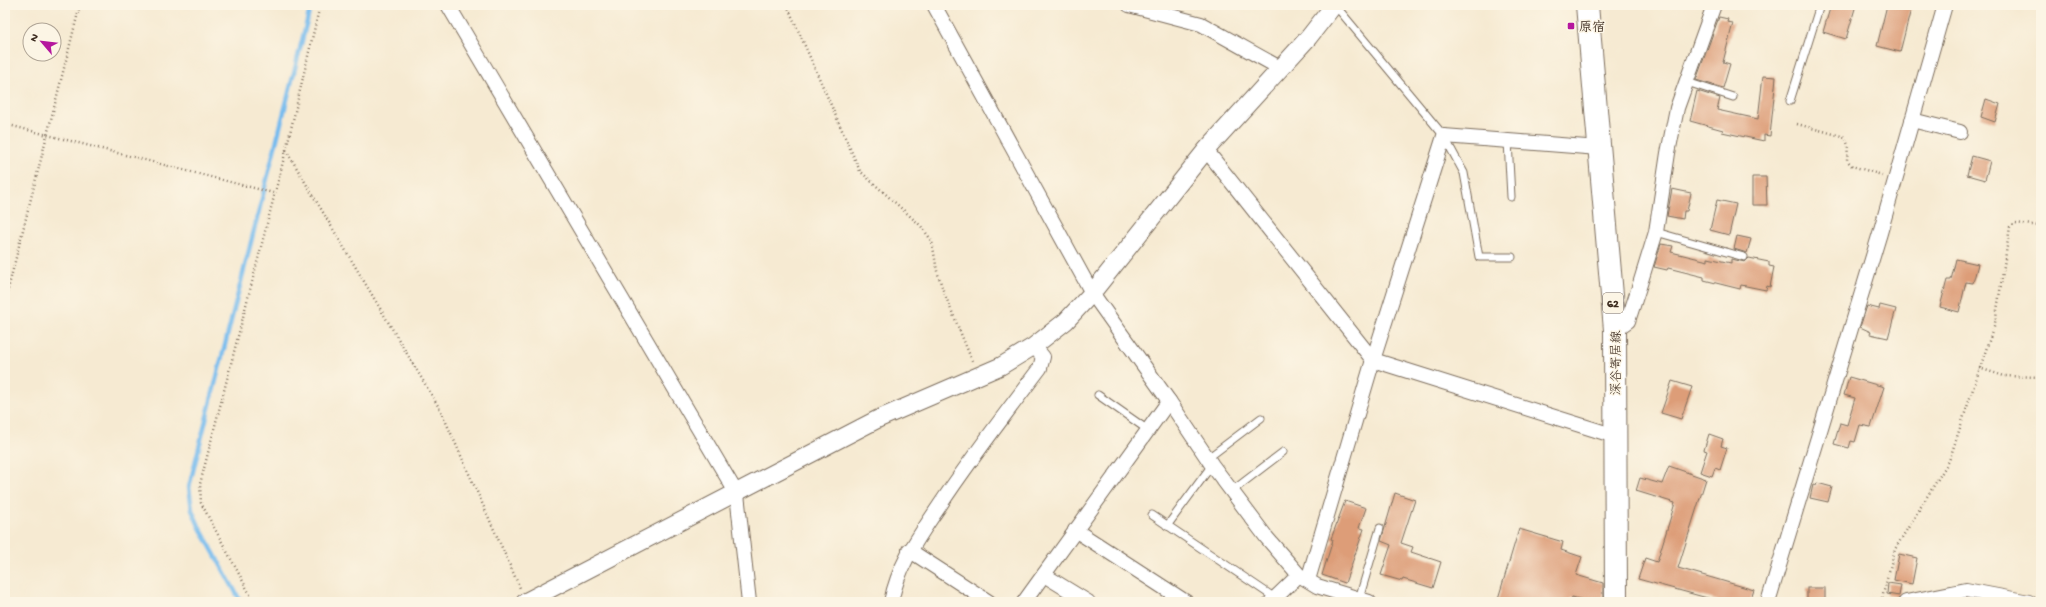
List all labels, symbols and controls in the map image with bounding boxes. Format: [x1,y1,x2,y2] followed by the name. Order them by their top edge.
[1579,20,1605,36] place label: 原宿
[1566,21,1576,31] marker: 原宿
[22,22,62,62] north arrow
[28,32,42,44] text: N
[1603,293,1623,313] road number: 62
[1609,330,1625,396] street label: 深谷寄居線

